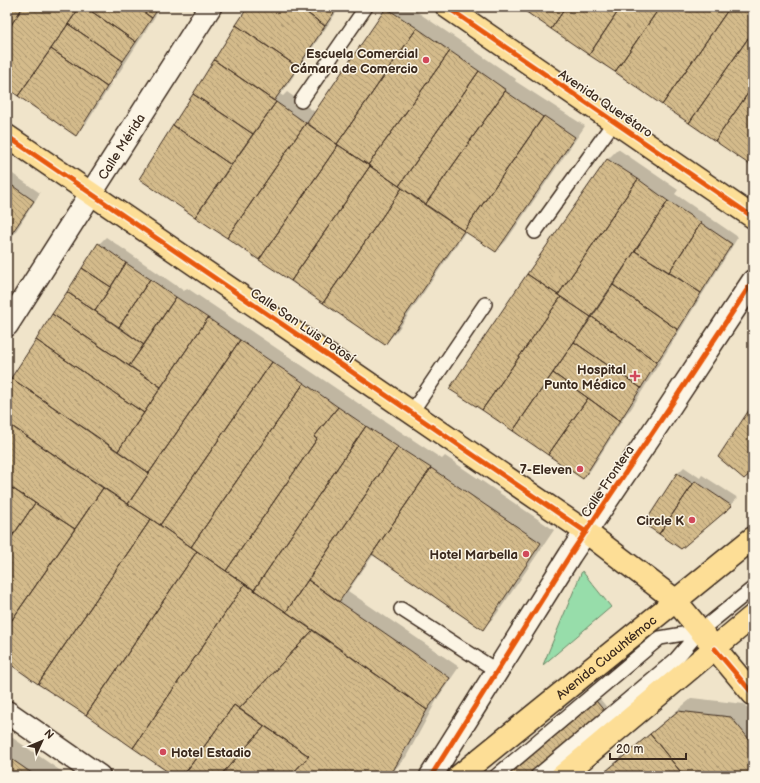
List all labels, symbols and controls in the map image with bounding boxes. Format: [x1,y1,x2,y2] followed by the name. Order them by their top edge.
[291,46,418,77] place label: Escuela Comercial Cámara de Comercio
[421,55,431,65] marker: Escuela Comercial Cámara de Comercio
[555,66,656,141] street label: Avenida Querétaro
[95,111,149,183] street label: Calle Mérida
[247,285,358,367] street label: Calle San Luis Potosí
[544,362,626,393] place label: Hospital Punto Médico
[629,370,641,382] marker: Hospital Punto Médico
[578,442,638,521] street label: Calle Frontera
[520,462,572,478] place label: 7-Eleven
[575,464,585,474] marker: 7-Eleven
[637,513,684,529] place label: Circle K
[687,515,697,525] marker: Circle K
[430,547,518,563] place label: Hotel Marbella
[521,549,531,559] marker: Hotel Marbella
[553,612,660,703] street label: Avenida Cuauhtémoc
[22,721,62,761] north arrow
[41,727,56,742] text: N
[610,735,686,761] scale bar
[616,742,643,757] text: 20 m
[171,745,251,761] place label: Hotel Estadio
[158,747,168,757] marker: Hotel Estadio

